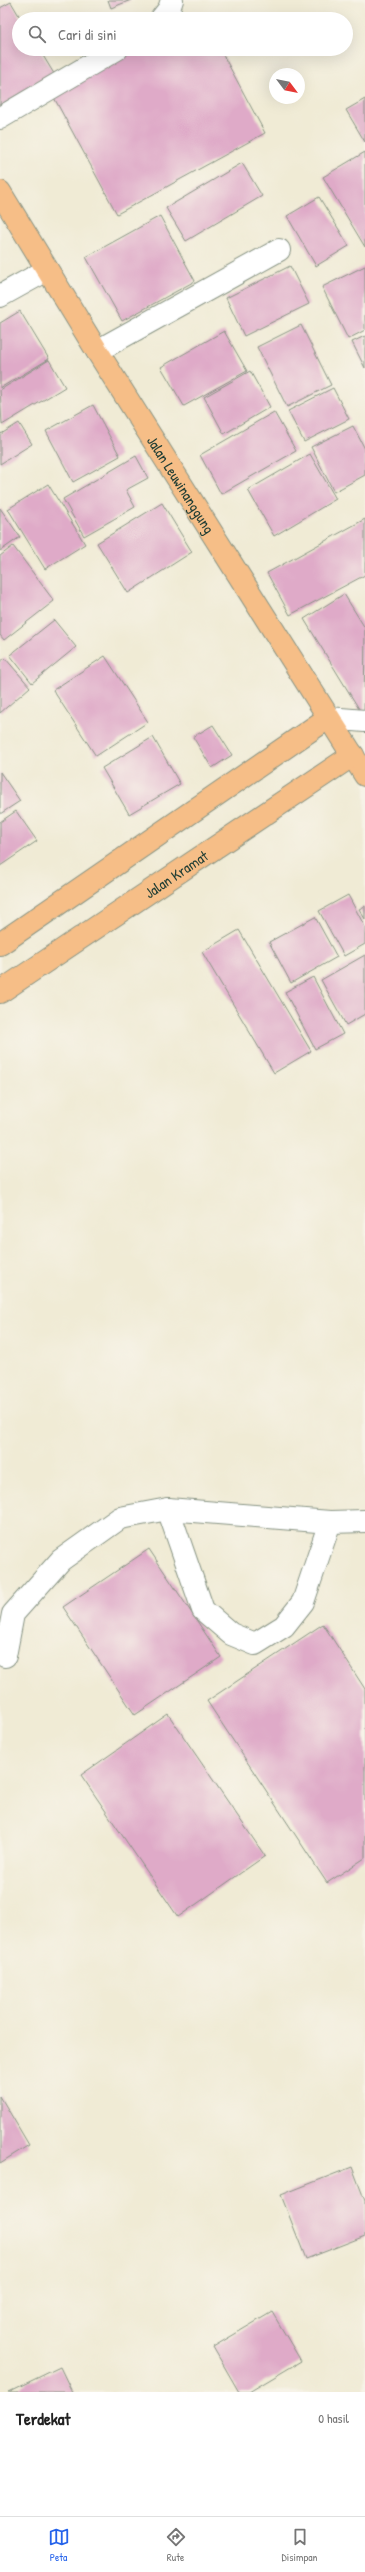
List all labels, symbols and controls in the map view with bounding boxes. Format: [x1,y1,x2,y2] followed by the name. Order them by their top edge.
[12,12,353,56] search box
[26,23,48,45] icon: search
[58,24,117,45] text: Cari di sini
[269,68,305,104] north arrow
[143,431,220,537] street label: Jalan Leuwinanggung
[140,844,213,903] street label: Jalan Kramat
[16,2407,70,2430] text: Terdekat
[318,2409,349,2427] text: 0 hasil
[48,2526,70,2564] tab: Peta
[165,2526,187,2564] tab: Rute
[282,2526,317,2564] tab: Disimpan

